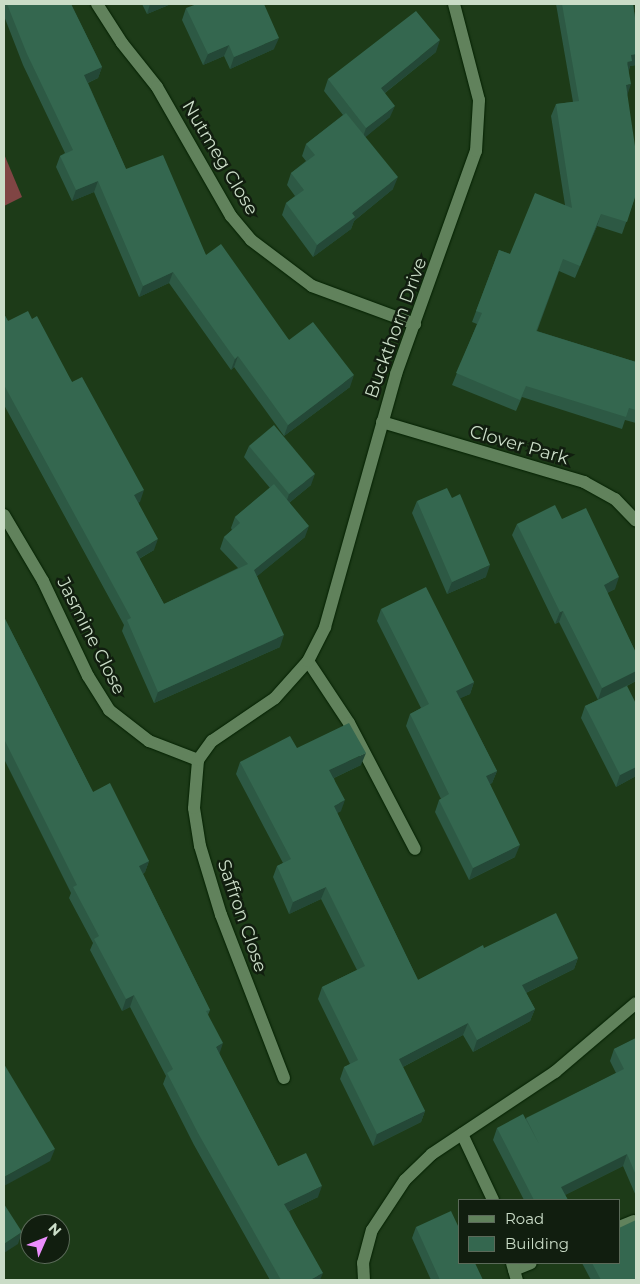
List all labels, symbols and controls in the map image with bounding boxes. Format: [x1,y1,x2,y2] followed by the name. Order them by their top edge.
[177,97,263,219] street label: Nutmeg Close
[360,255,432,401] street label: Buckthorn Drive
[467,421,571,469] street label: Clover Park
[52,574,130,698] street label: Jasmine Close
[213,857,271,975] street label: Saffron Close
[458,1199,620,1264] legend
[505,1209,544,1228] text: Road
[20,1214,70,1264] north arrow
[45,1219,65,1240] text: N
[505,1234,569,1253] text: Building

